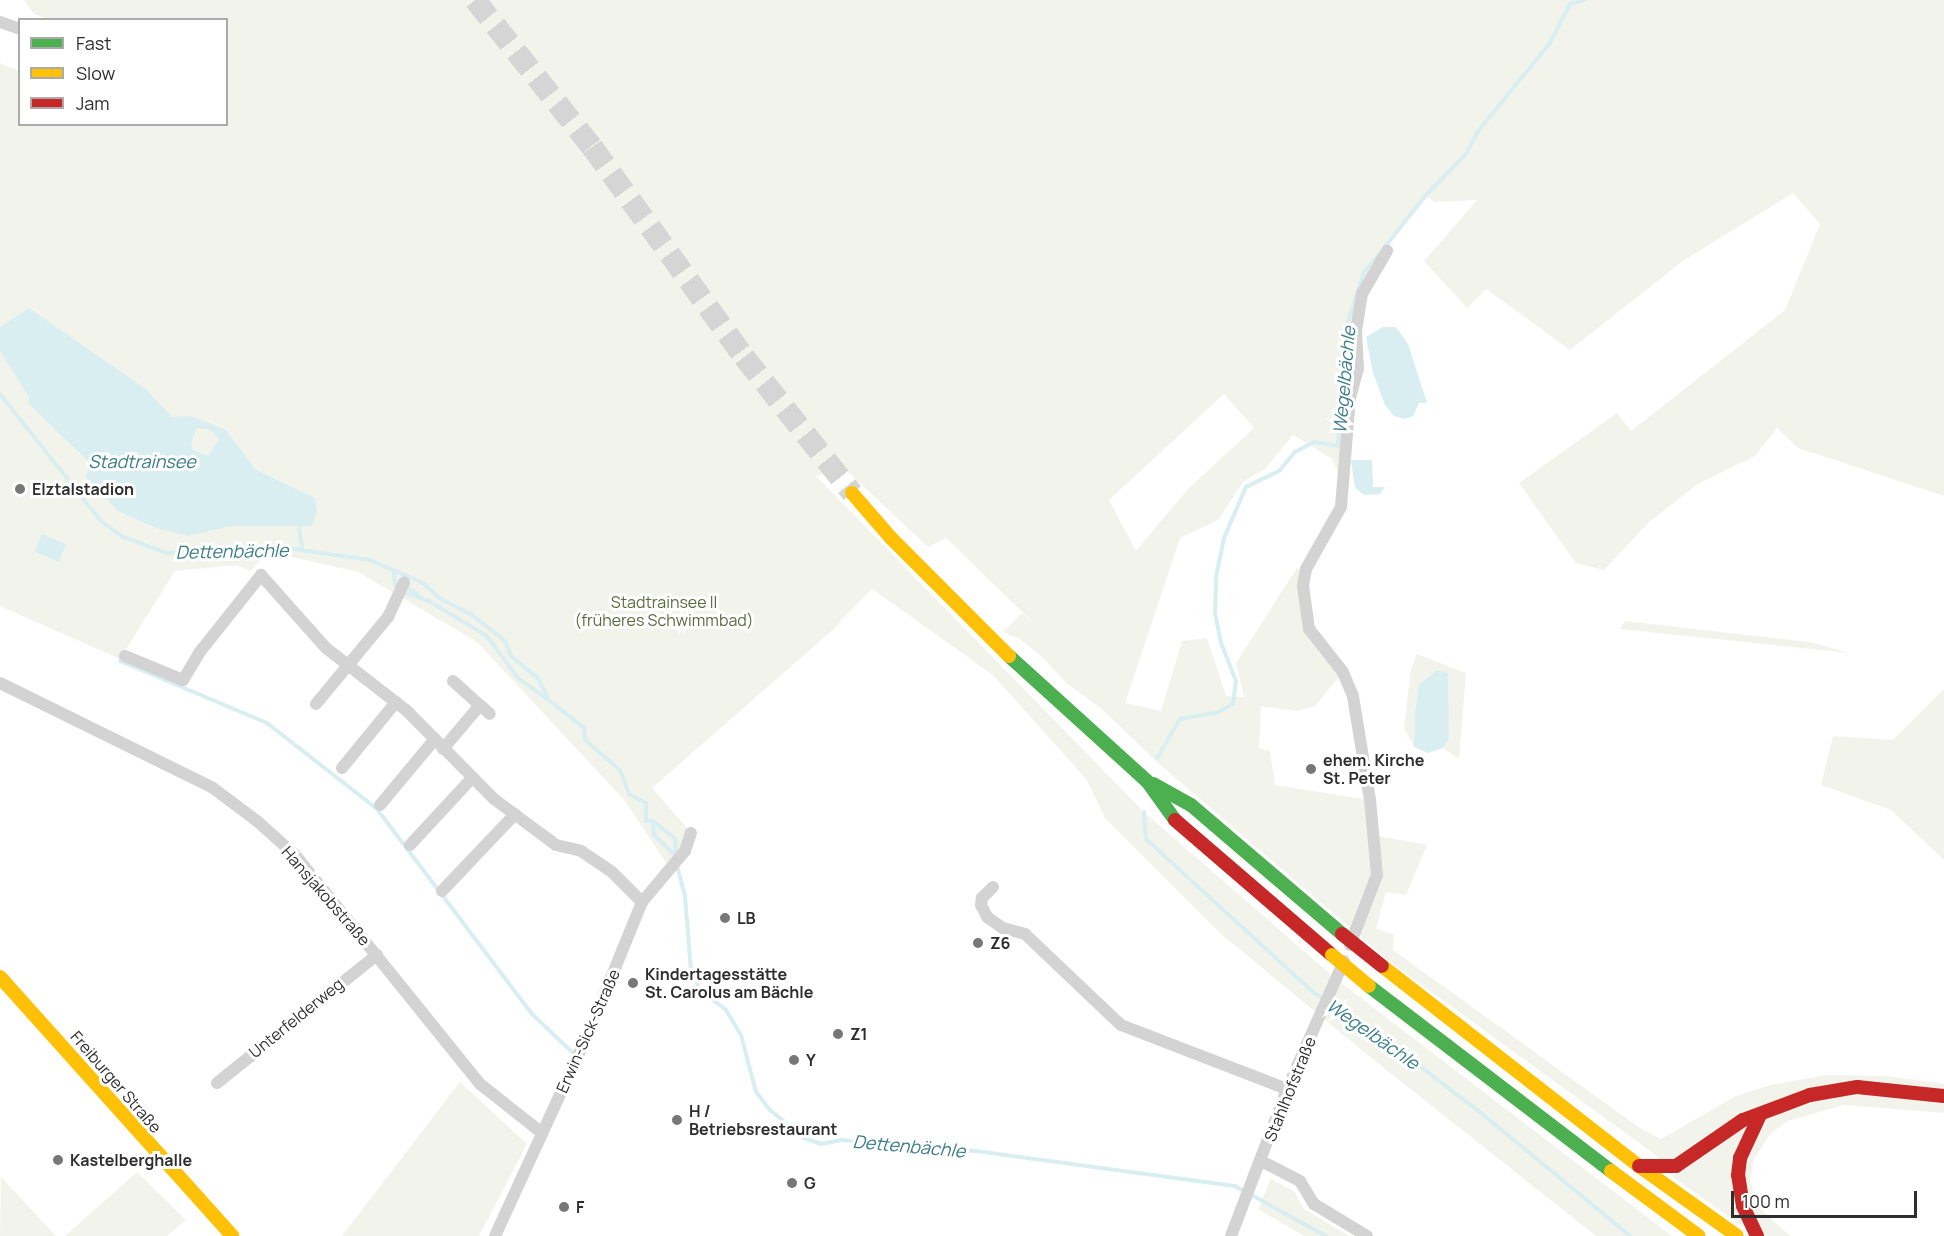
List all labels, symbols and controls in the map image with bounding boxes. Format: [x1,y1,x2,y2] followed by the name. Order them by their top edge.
[18,18,228,126] legend
[76,31,111,55] text: Fast
[76,61,115,85] text: Slow
[76,91,110,115] text: Jam
[1329,325,1359,435] water label: Wegelbächle
[88,450,196,472] water label: Stadtrainsee
[32,479,134,499] place label: Elztalstadion
[13,482,27,496] marker: Elztalstadion
[175,539,289,563] water label: Dettenbächle
[574,592,754,630] park label: Stadtrainsee II (früheres Schwimmbad)
[1323,750,1424,788] place label: ehem. Kirche St. Peter
[1304,762,1318,776] marker: ehem. Kirche St. Peter
[278,842,374,950] street label: Hansjakobstraße
[737,908,756,928] place label: LB
[718,911,732,925] marker: LB
[990,933,1011,953] place label: Z6
[971,936,985,950] marker: Z6
[645,964,813,1002] place label: Kindertagesstätte St. Carolus am Bächle
[552,966,624,1096] street label: Erwin-Sick-Straße
[245,974,347,1062] street label: Unterfelderweg
[626,976,640,990] marker: Kindertagesstätte St. Carolus am Bächle
[1323,994,1423,1074] water label: Wegelbächle
[850,1024,868,1044] place label: Z1
[67,1027,165,1137] street label: Freiburger Straße
[831,1027,845,1041] marker: Z1
[1260,1034,1320,1144] street label: Stahlhofstraße
[806,1050,816,1070] place label: Y
[787,1053,801,1067] marker: Y
[689,1101,837,1139] place label: H / Betriebsrestaurant
[670,1113,684,1127] marker: H / Betriebsrestaurant
[852,1130,966,1162] water label: Dettenbächle
[70,1150,192,1170] place label: Kastelberghalle
[51,1153,65,1167] marker: Kastelberghalle
[804,1173,816,1193] place label: G
[785,1176,799,1190] marker: G
[1734,1179,1920,1217] scale bar
[1742,1189,1790,1213] text: 100 m
[576,1197,584,1217] place label: F
[557,1200,571,1214] marker: F

